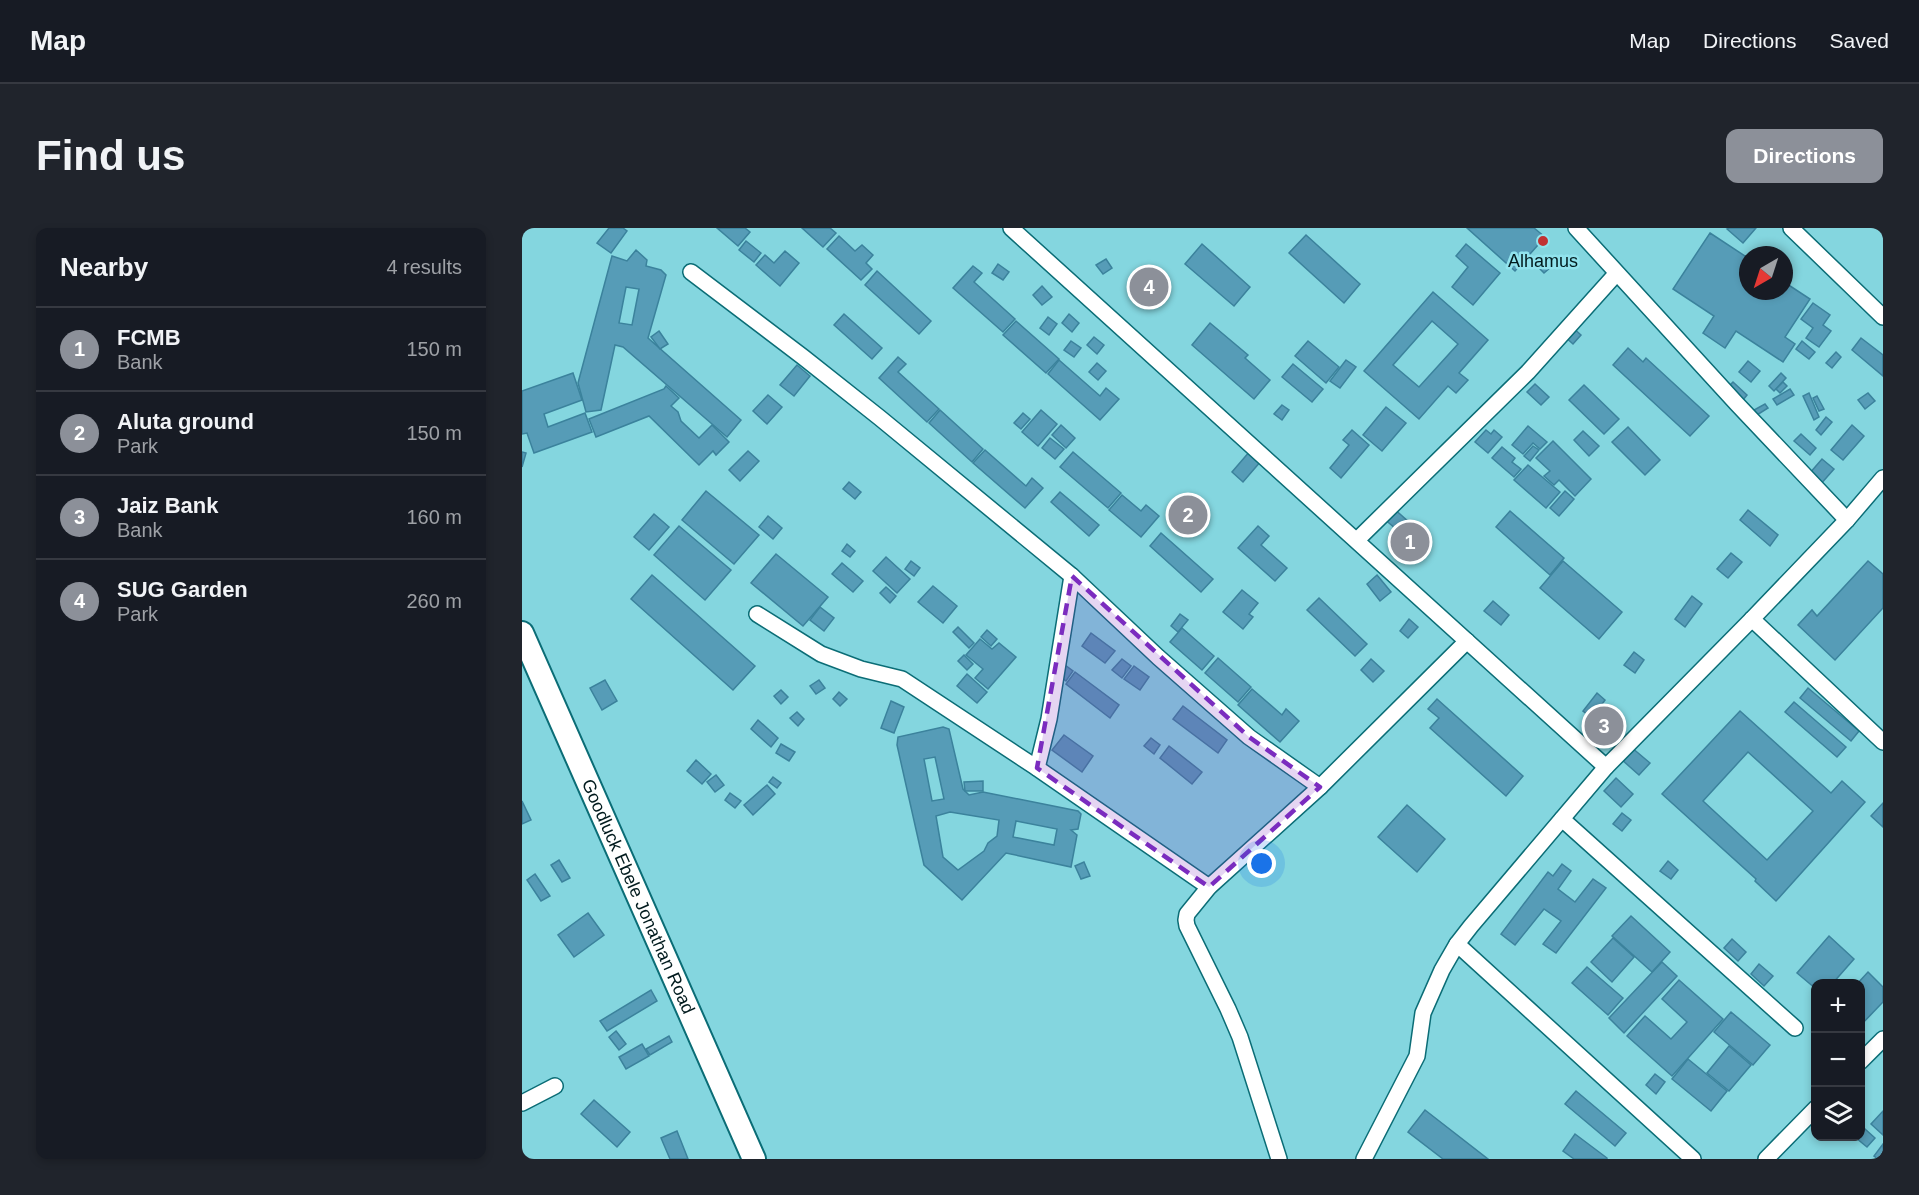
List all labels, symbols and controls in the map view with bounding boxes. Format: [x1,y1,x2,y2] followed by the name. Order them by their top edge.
[30,25,86,56] text: Map
[1629,29,1670,52] text: Map
[1703,29,1796,52] text: Directions
[1829,29,1889,52] text: Saved
[1726,129,1883,183] button: Directions
[36,132,185,179] text: Find us
[1536,234,1550,248] marker: Alhamus
[1739,246,1793,300] north arrow
[1508,251,1578,271] place label: Alhamus
[60,252,148,282] text: Nearby
[386,256,462,278] text: 4 results
[1130,264,1168,310] pin: 4
[117,325,181,350] text: FCMB
[74,338,85,360] text: 1
[406,338,462,360] text: 150 m
[117,351,163,373] text: Bank
[117,409,254,434] text: Aluta ground
[74,422,85,444] text: 2
[406,422,462,444] text: 150 m
[117,435,158,457] text: Park
[1168,492,1208,538] pin: 2
[117,493,219,518] text: Jaiz Bank
[74,506,85,528] text: 3
[406,506,462,528] text: 160 m
[117,519,163,541] text: Bank
[1390,520,1430,564] pin: 1
[117,577,248,602] text: SUG Garden
[74,590,85,612] text: 4
[406,590,462,612] text: 260 m
[117,603,158,625] text: Park
[1584,704,1624,748] pin: 3
[578,776,699,1017] street label: Goodluck Ebele Jonathan Road
[1247,849,1276,878] your location
[1811,979,1865,1141] map controls
[1811,979,1865,1033] button: +
[1811,1033,1865,1087] button: −
[1811,1087,1865,1141] button: layers

